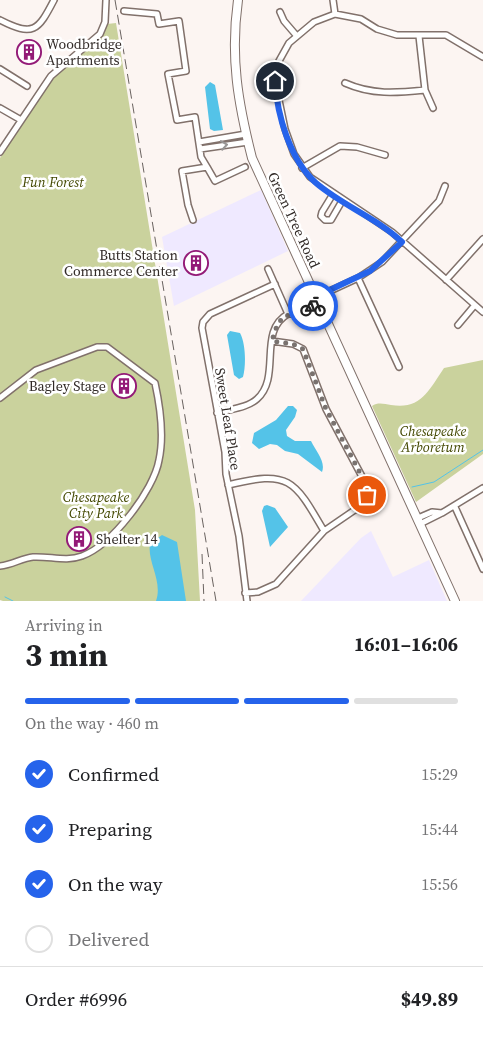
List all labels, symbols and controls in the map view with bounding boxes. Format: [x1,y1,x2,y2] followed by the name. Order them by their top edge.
[46,34,122,70] place label: Woodbridge Apartments
[16,39,42,65] building icon: Woodbridge Apartments
[254,60,296,102] pin
[261,67,289,95] icon: home
[220,141,228,151] one-way arrow
[263,169,325,271] street label: Green Tree Road
[21,172,85,192] park label: Fun Forest
[64,245,179,281] place label: Butts Station Commerce Center
[183,250,209,276] building icon: Butts Station Commerce Center
[288,281,338,331] courier
[299,292,327,320] icon: bike
[210,366,246,472] street label: Sweet Leaf Place
[111,373,137,399] building icon: Bagley Stage
[29,376,106,396] place label: Bagley Stage
[400,421,466,457] park label: Chesapeake Arboretum
[346,474,388,516] pin
[353,481,381,509] icon: bag
[63,487,129,523] park label: Chesapeake City Park
[66,526,92,552] building icon: Shelter 14
[96,529,158,549] place label: Shelter 14
[25,614,103,636] text: Arriving in
[354,631,458,657] text: 16:01–16:06
[25,633,108,677] text: 3 min
[25,712,159,734] text: On the way · 460 m
[25,760,53,788] icon: check
[68,761,159,787] text: Confirmed
[421,763,458,785] text: 15:29
[25,815,53,843] icon: check
[68,816,152,842] text: Preparing
[421,818,458,840] text: 15:44
[25,870,53,898] icon: check
[68,871,163,897] text: On the way
[421,873,458,895] text: 15:56
[68,926,149,952] text: Delivered
[25,986,127,1012] text: Order #6996
[401,986,458,1012] text: $49.89

